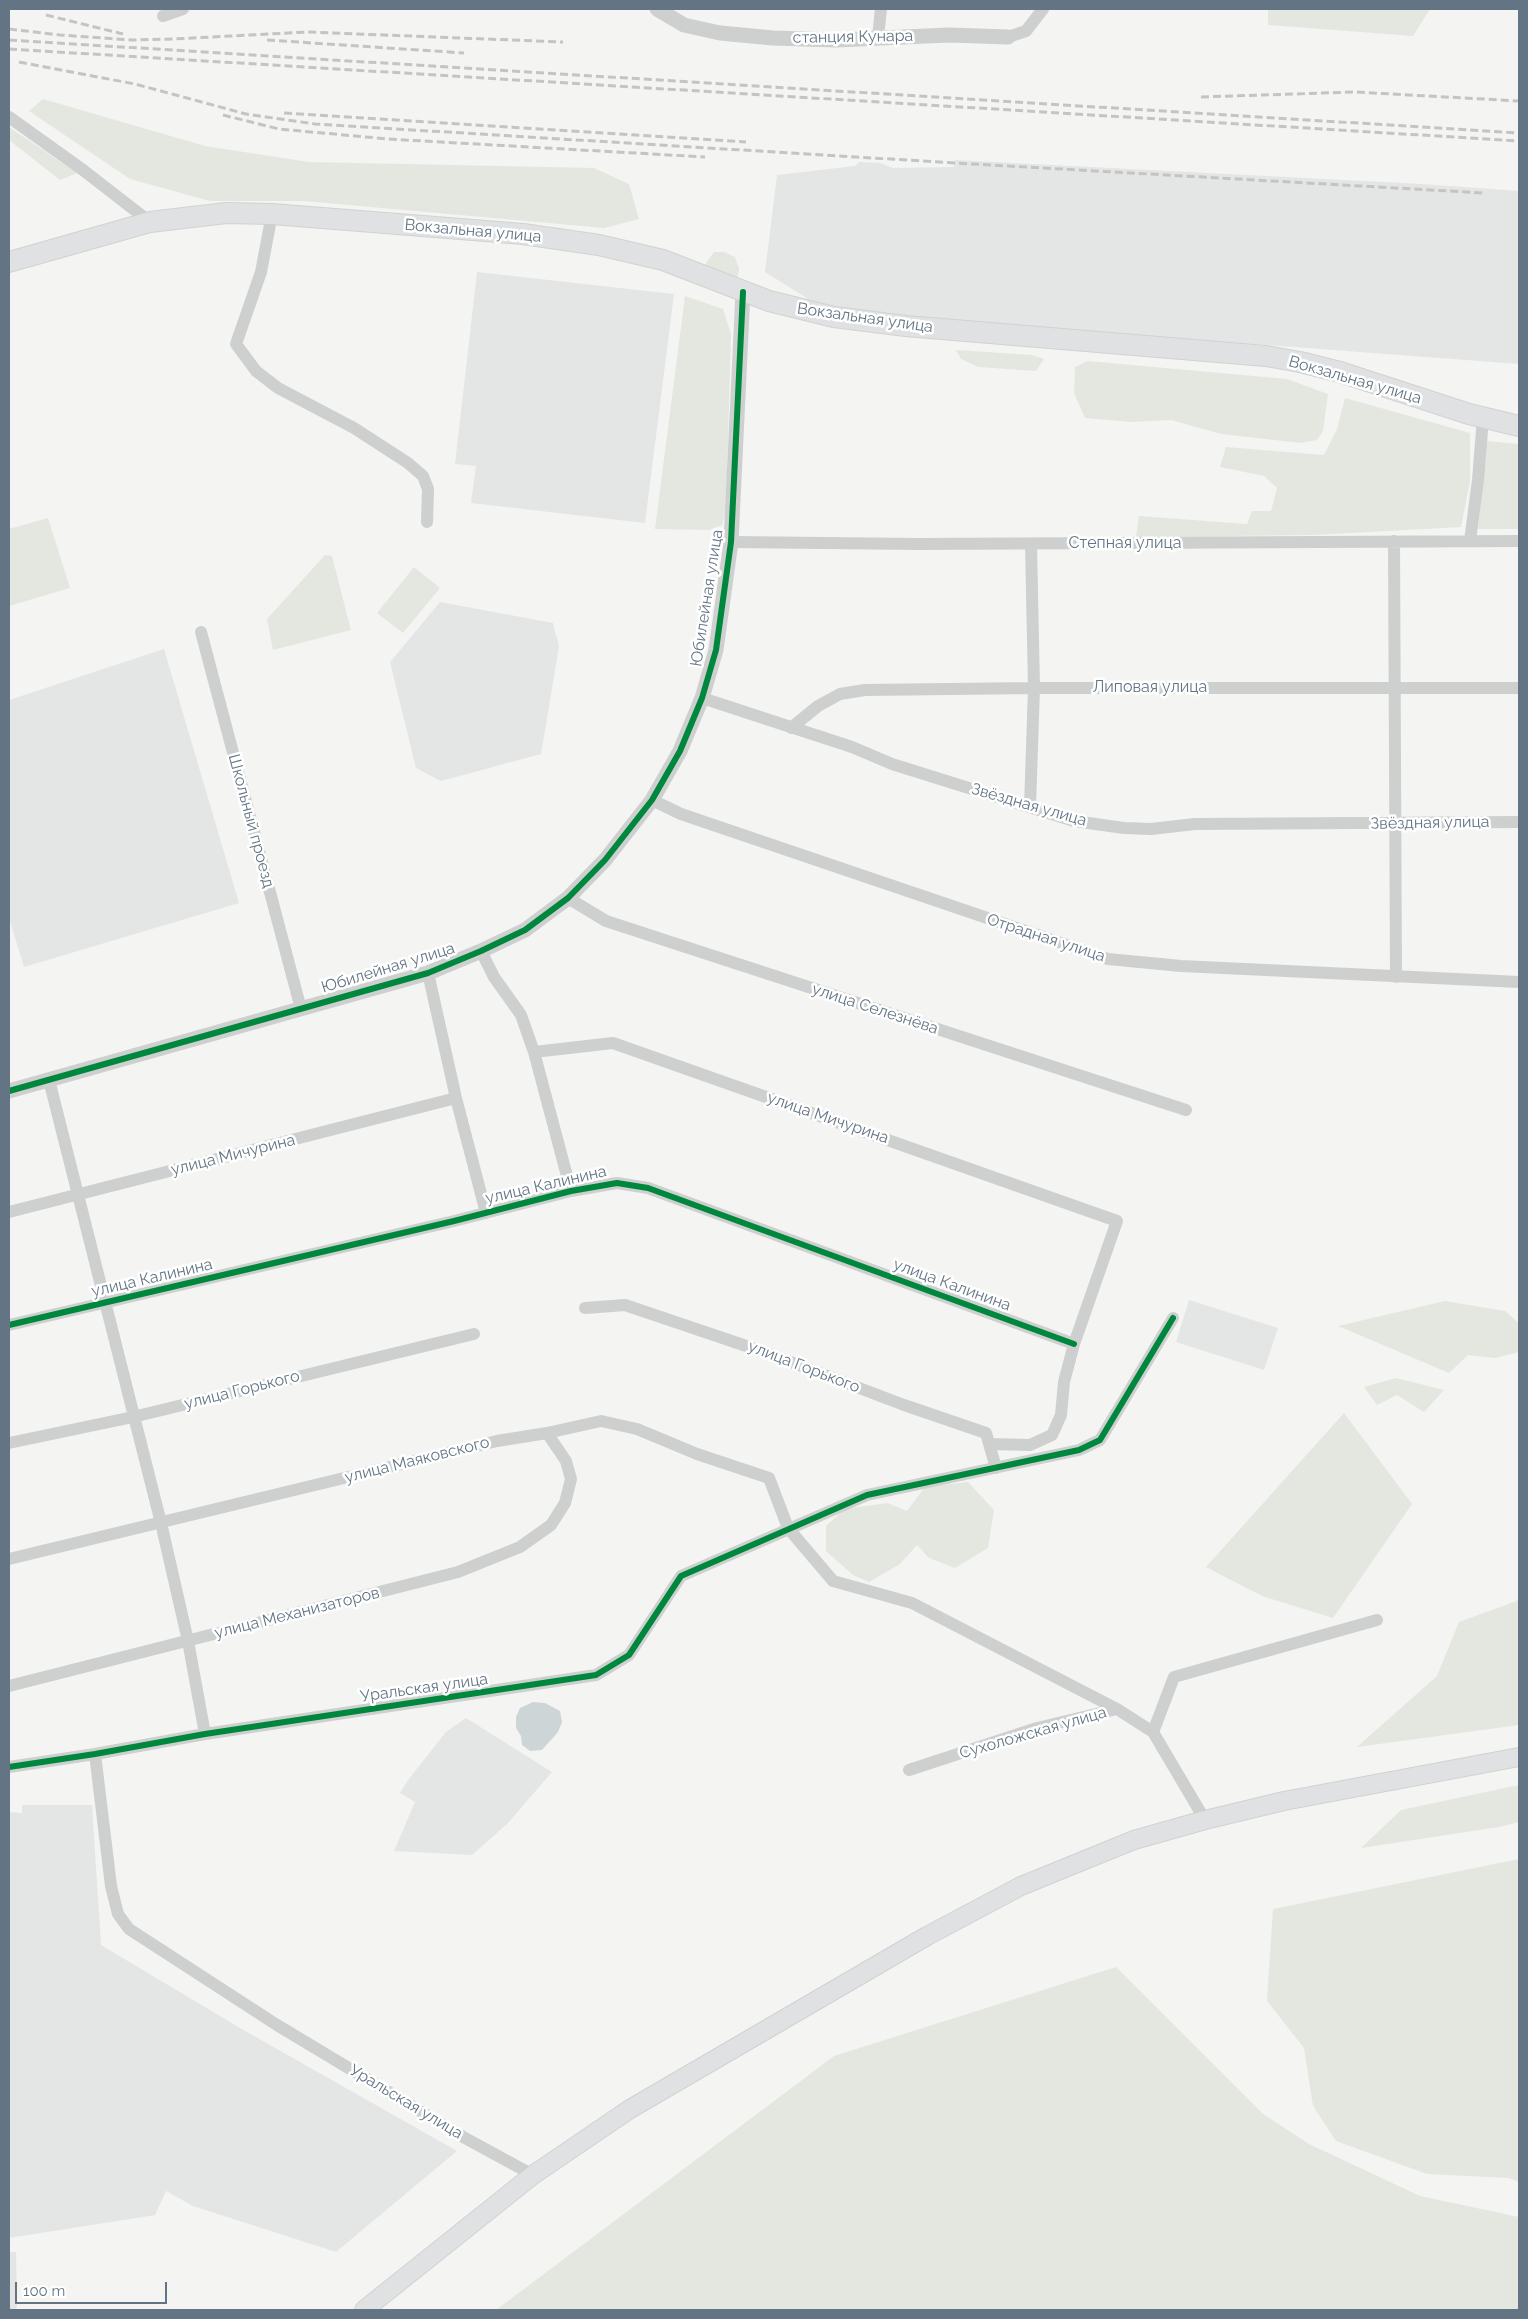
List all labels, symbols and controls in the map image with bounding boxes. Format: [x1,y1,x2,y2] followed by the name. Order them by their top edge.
[793,26,913,48] street label: станция Кунара
[404,215,542,247] street label: Вокзальная улица
[796,299,934,337] street label: Вокзальная улица
[1286,352,1424,408] street label: Вокзальная улица
[687,528,727,668] street label: Юбилейная улица
[1069,533,1181,553] street label: Степная улица
[1093,677,1207,697] street label: Липовая улица
[224,752,278,890] street label: Школьный проезд
[969,779,1089,831] street label: Звёздная улица
[1370,812,1490,834] street label: Звёздная улица
[984,910,1108,966] street label: Отрадная улица
[319,939,457,997] street label: Юбилейная улица
[809,980,941,1038] street label: улица Селезнёва
[765,1088,891,1148] street label: улица Мичурина
[169,1130,297,1180] street label: улица Мичурина
[484,1162,608,1208] street label: улица Калинина
[90,1255,214,1301] street label: улица Калинина
[891,1255,1013,1315] street label: улица Калинина
[745,1337,863,1397] street label: улица Горького
[182,1366,302,1414] street label: улица Горького
[343,1433,491,1487] street label: улица Маяковского
[213,1583,381,1643] street label: улица Механизаторов
[359,1670,489,1706] street label: Уральская улица
[957,1703,1109,1763] street label: Сухоложская улица
[346,2061,466,2143] street label: Уральская улица
[18,2272,170,2304] scale bar
[23,2282,65,2300] text: 100 m

